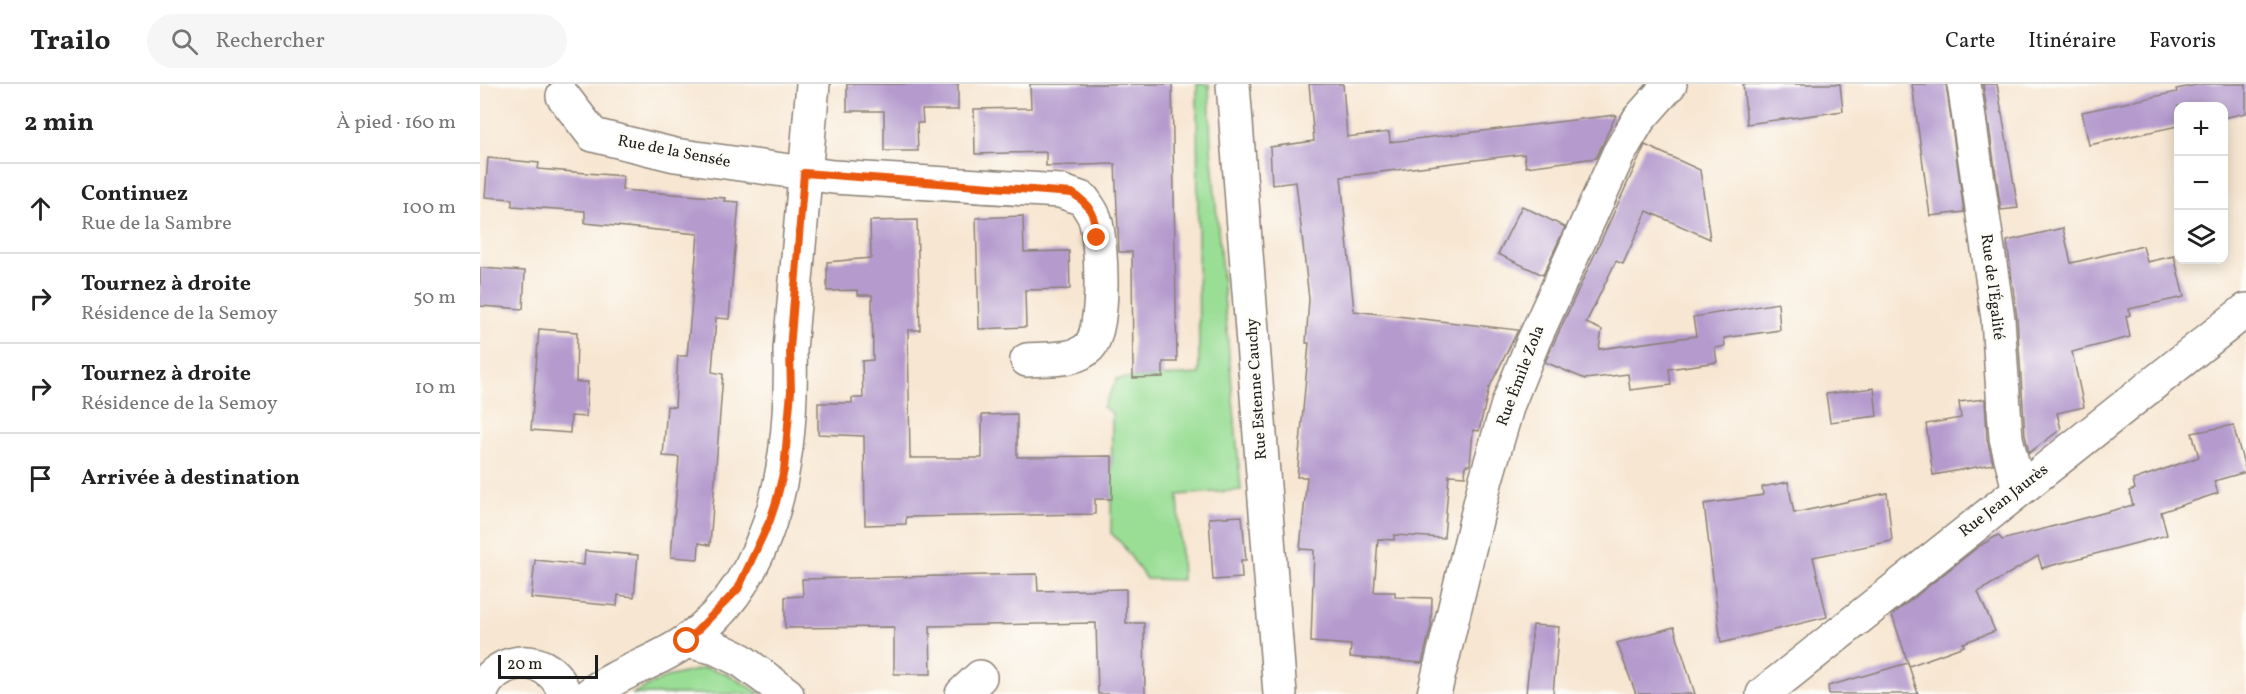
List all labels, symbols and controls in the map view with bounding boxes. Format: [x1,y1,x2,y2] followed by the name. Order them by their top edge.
[147,14,567,68] search box
[30,22,111,61] text: Trailo
[168,25,201,58] icon: search
[216,26,325,57] text: Rechercher
[1945,27,1995,56] text: Carte
[2028,27,2116,56] text: Itinéraire
[2149,27,2216,56] text: Favoris
[2174,102,2228,264] map controls
[2174,102,2228,156] button: +
[24,105,94,141] text: 2 min
[336,109,456,137] text: À pied · 160 m
[616,130,732,174] street label: Rue de la Sensée
[2174,156,2228,210] button: −
[81,179,188,210] text: Continuez
[24,192,57,225] icon: ahead
[402,194,456,222] text: 100 m
[81,210,232,238] text: Rue de la Sambre
[2174,210,2228,264] button: layers
[1083,224,1109,250] route end
[1975,233,2009,341] street label: Rue de l'Égalité
[81,269,251,300] text: Tournez à droite
[24,282,57,315] icon: right
[413,284,456,312] text: 50 m
[81,300,278,328] text: Résidence de la Semoy
[1241,317,1273,461] street label: Rue Estenne Cauchy
[1492,323,1550,429] street label: Rue Émile Zola
[81,359,251,390] text: Tournez à droite
[24,372,57,405] icon: right
[415,374,456,402] text: 10 m
[81,390,278,418] text: Résidence de la Semoy
[1955,459,2053,543] street label: Rue Jean Jaurès
[24,462,57,495] icon: arrive
[81,463,300,494] text: Arrivée à destination
[673,627,699,653] route start
[498,652,598,680] scale bar
[507,654,542,676] text: 20 m

